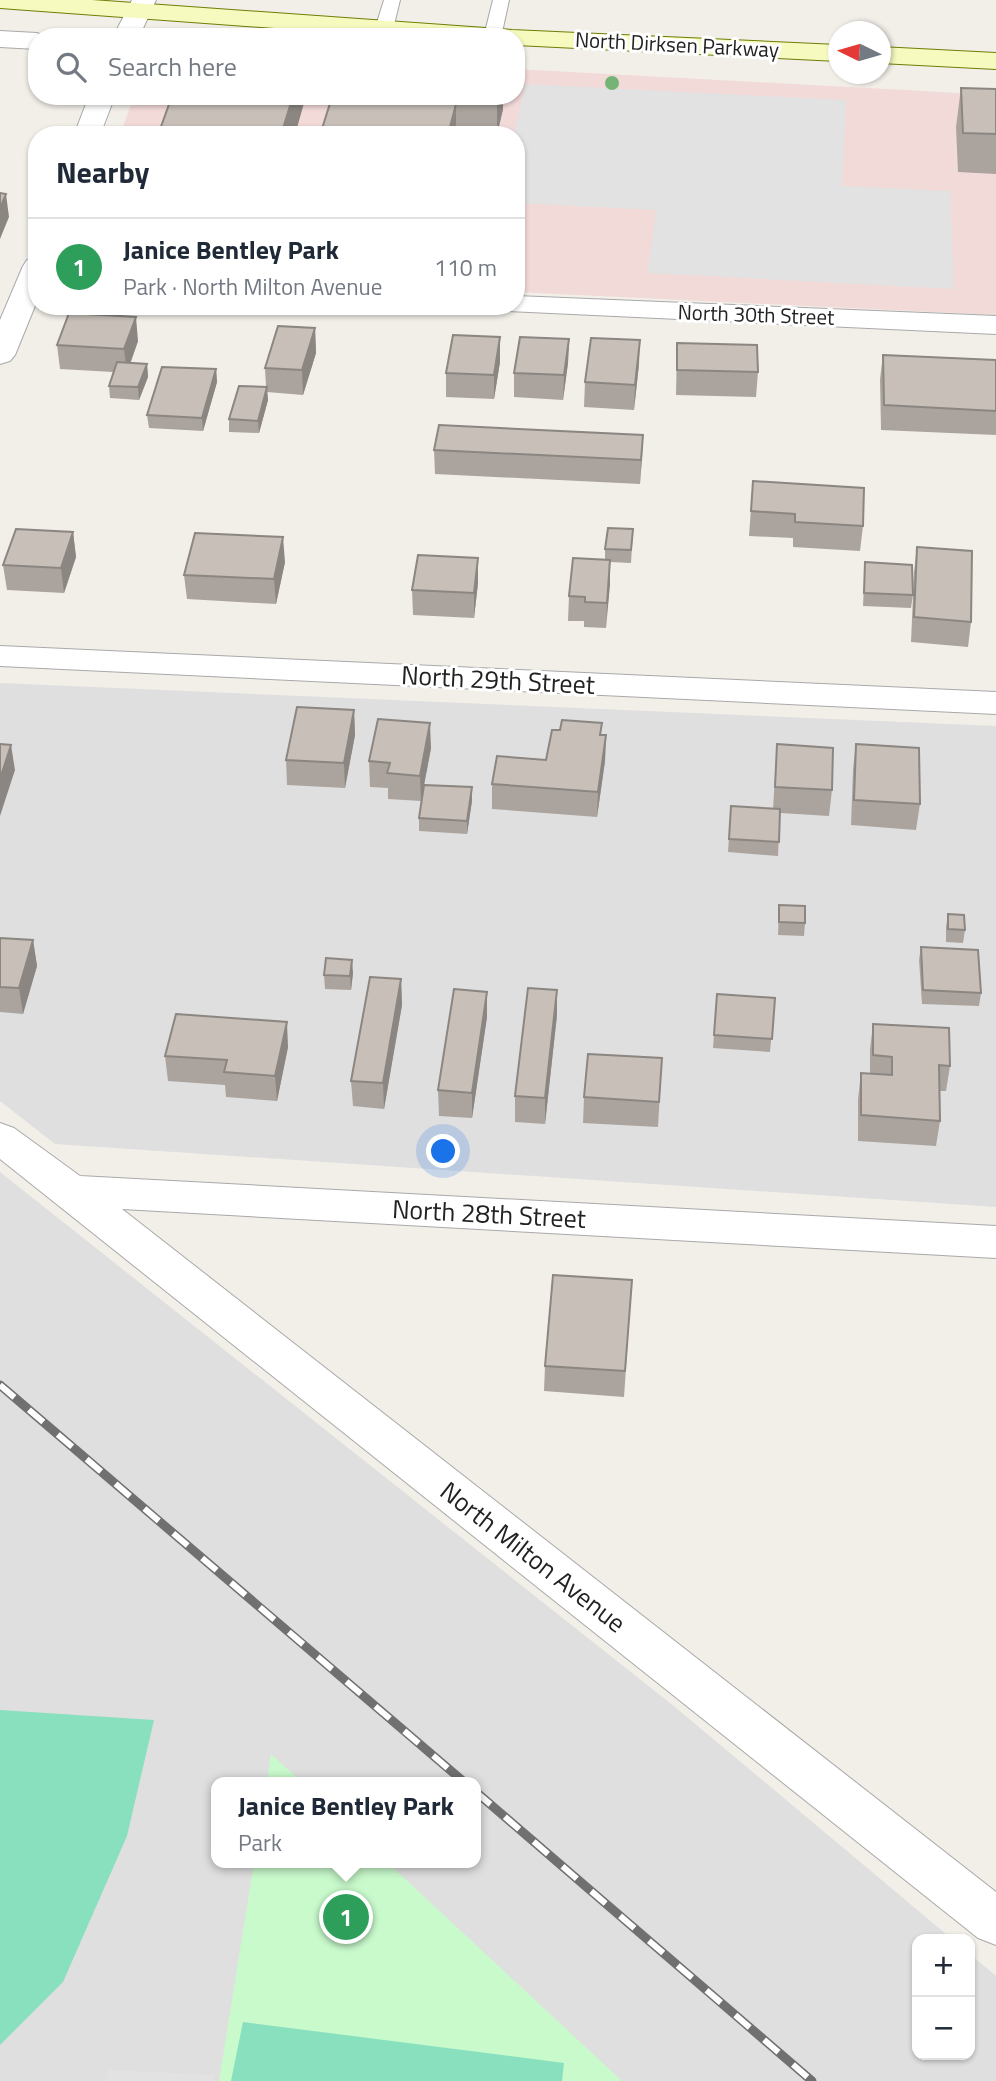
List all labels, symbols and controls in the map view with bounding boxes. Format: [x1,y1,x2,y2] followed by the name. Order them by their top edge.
[828,21,891,84] north arrow
[574,23,780,65] street label: North Dirksen Parkway
[28,28,525,105] search box
[108,47,237,86] text: Search here
[52,48,90,86] icon: search
[56,149,149,195] text: Nearby
[123,230,339,269] text: Janice Bentley Park
[73,250,85,285] text: 1
[434,250,497,285] text: 110 m
[123,269,382,304] text: Park · North Milton Avenue
[677,295,835,333] street label: North 30th Street
[400,655,596,704] street label: North 29th Street
[426,1134,460,1168] your location
[391,1189,587,1238] street label: North 28th Street
[432,1472,635,1642] street label: North Milton Avenue
[211,1777,481,1868] popup
[238,1786,454,1825] text: Janice Bentley Park
[238,1825,282,1860] text: Park
[323,1891,369,1943] pin: 1
[912,1934,975,2060] map controls
[912,1934,975,1997] button: +
[912,1997,975,2060] button: −

